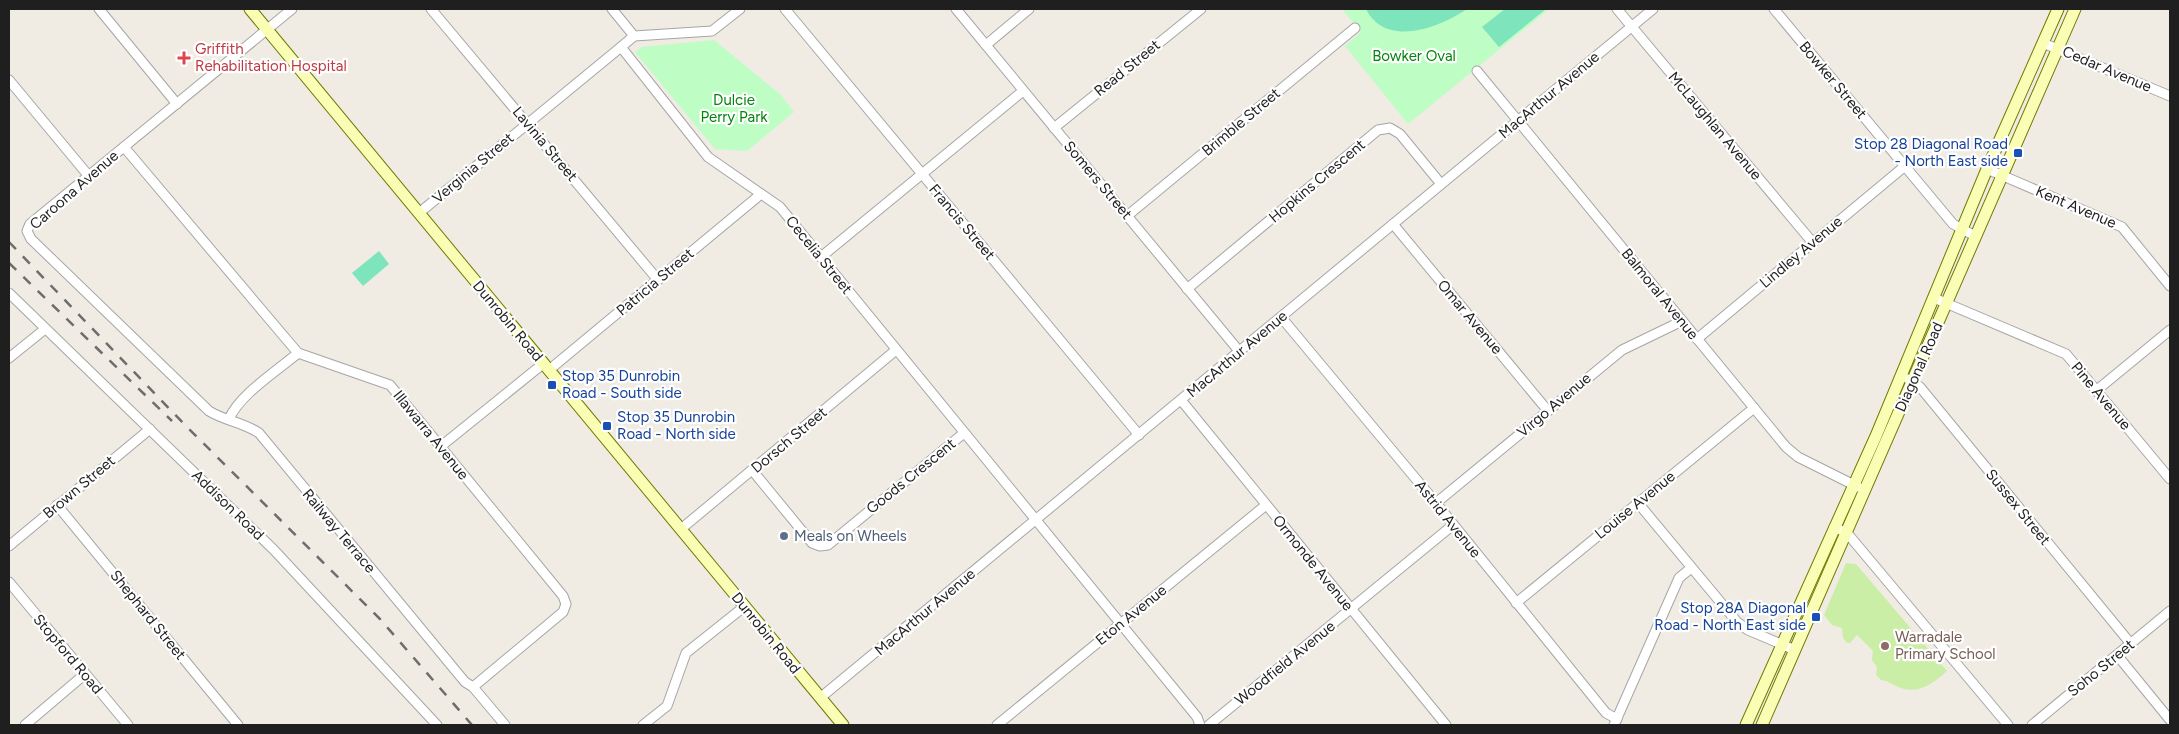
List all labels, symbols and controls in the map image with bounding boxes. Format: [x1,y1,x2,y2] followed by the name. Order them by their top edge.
[1090,36,1164,100] street label: Read Street
[1795,38,1871,123] street label: Bowker Street
[195,40,347,75] place label: Griffith Rehabilitation Hospital
[2060,42,2154,96] street label: Cedar Avenue
[1372,47,1456,65] park label: Bowker Oval
[1495,48,1603,142] street label: MacArthur Avenue
[177,51,191,65] marker: Griffith Rehabilitation Hospital
[1665,68,1765,184] street label: McLaughlan Avenue
[1198,84,1284,160] street label: Brimble Street
[701,91,768,126] park label: Dulcie Perry Park
[509,103,582,185] street label: Lavinia Street
[429,129,518,207] street label: Verginia Street
[1265,135,1369,226] street label: Hopkins Crescent
[1854,135,2008,170] place label: Stop 28 Diagonal Road - North East side
[1060,137,1136,223] street label: Somers Street
[26,147,122,233] street label: Caroona Avenue
[2012,147,2024,159] marker: Stop 28 Diagonal Road - North East side
[925,180,999,264] street label: Francis Street
[2033,182,2119,232] street label: Kent Avenue
[782,212,856,298] street label: Cecelia Street
[1756,212,1846,292] street label: Lindley Avenue
[613,244,698,320] street label: Patricia Street
[1618,245,1702,343] street label: Balmoral Avenue
[1434,276,1506,358] street label: Omar Avenue
[469,277,547,365] street label: Dunrobin Road
[1183,307,1291,401] street label: MacArthur Avenue
[1891,319,1947,415] street label: Diagonal Road
[2067,358,2135,434] street label: Pine Avenue
[562,367,682,402] place label: Stop 35 Dunrobin Road - South side
[1513,369,1595,441] street label: Virgo Avenue
[546,379,558,391] marker: Stop 35 Dunrobin Road - South side
[389,387,473,483] street label: Illawarra Avenue
[747,403,831,477] street label: Dorsch Street
[617,408,736,443] place label: Stop 35 Dunrobin Road - North side
[601,420,613,432] marker: Stop 35 Dunrobin Road - North side
[863,434,960,518] street label: Goods Crescent
[39,451,119,522] street label: Brown Street
[1982,465,2054,549] street label: Sussex Street
[188,466,268,544] street label: Addison Road
[1591,467,1679,543] street label: Louise Avenue
[1411,477,1485,561] street label: Astrid Avenue
[299,485,379,577] street label: Railway Terrace
[1269,511,1357,615] street label: Ormonde Avenue
[794,527,907,545] place label: Meals on Wheels
[778,530,790,542] marker: Meals on Wheels
[871,565,979,659] street label: MacArthur Avenue
[106,567,190,664] street label: Shephard Street
[1092,581,1170,649] street label: Eton Avenue
[728,589,804,677] street label: Dunrobin Road
[1654,599,1806,634] place label: Stop 28A Diagonal Road - North East side
[29,610,107,698] street label: Stopford Road
[1810,611,1822,623] marker: Stop 28A Diagonal Road - North East side
[1231,617,1339,709] street label: Woodfield Avenue
[1895,628,1996,663] place label: Warradale Primary School
[2064,635,2138,700] street label: Soho Street
[1879,640,1891,652] marker: Warradale Primary School

